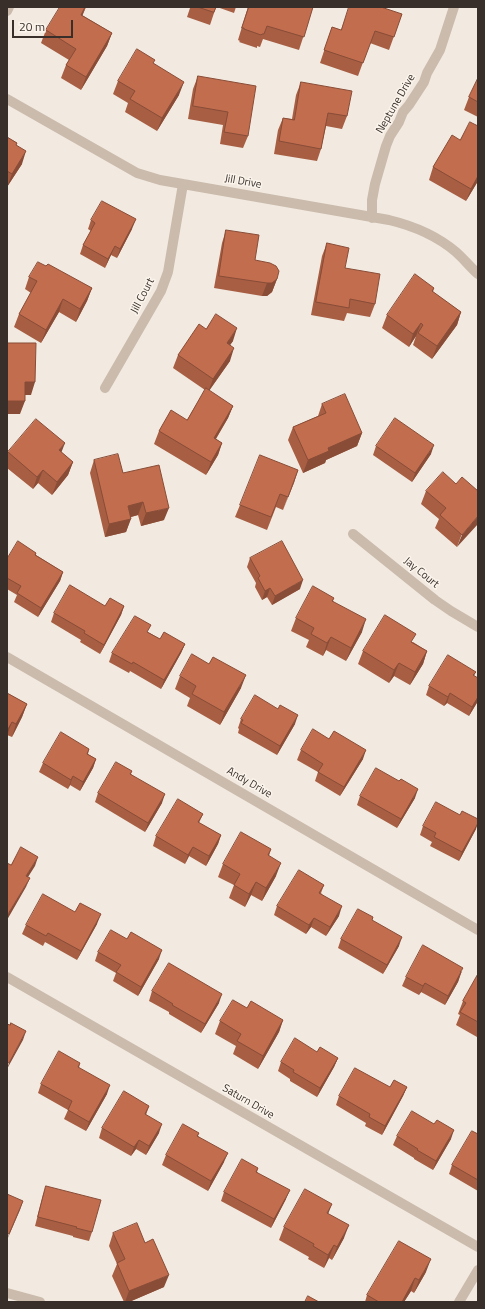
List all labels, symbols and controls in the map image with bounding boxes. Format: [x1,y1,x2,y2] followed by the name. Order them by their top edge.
[14,12,75,38] scale bar
[19,17,45,36] text: 20 m
[374,72,418,136] street label: Neptune Drive
[224,172,262,192] street label: Jill Drive
[128,276,158,316] street label: Jill Court
[401,555,441,591] street label: Jay Court
[224,765,274,801] street label: Andy Drive
[220,1082,276,1122] street label: Saturn Drive

